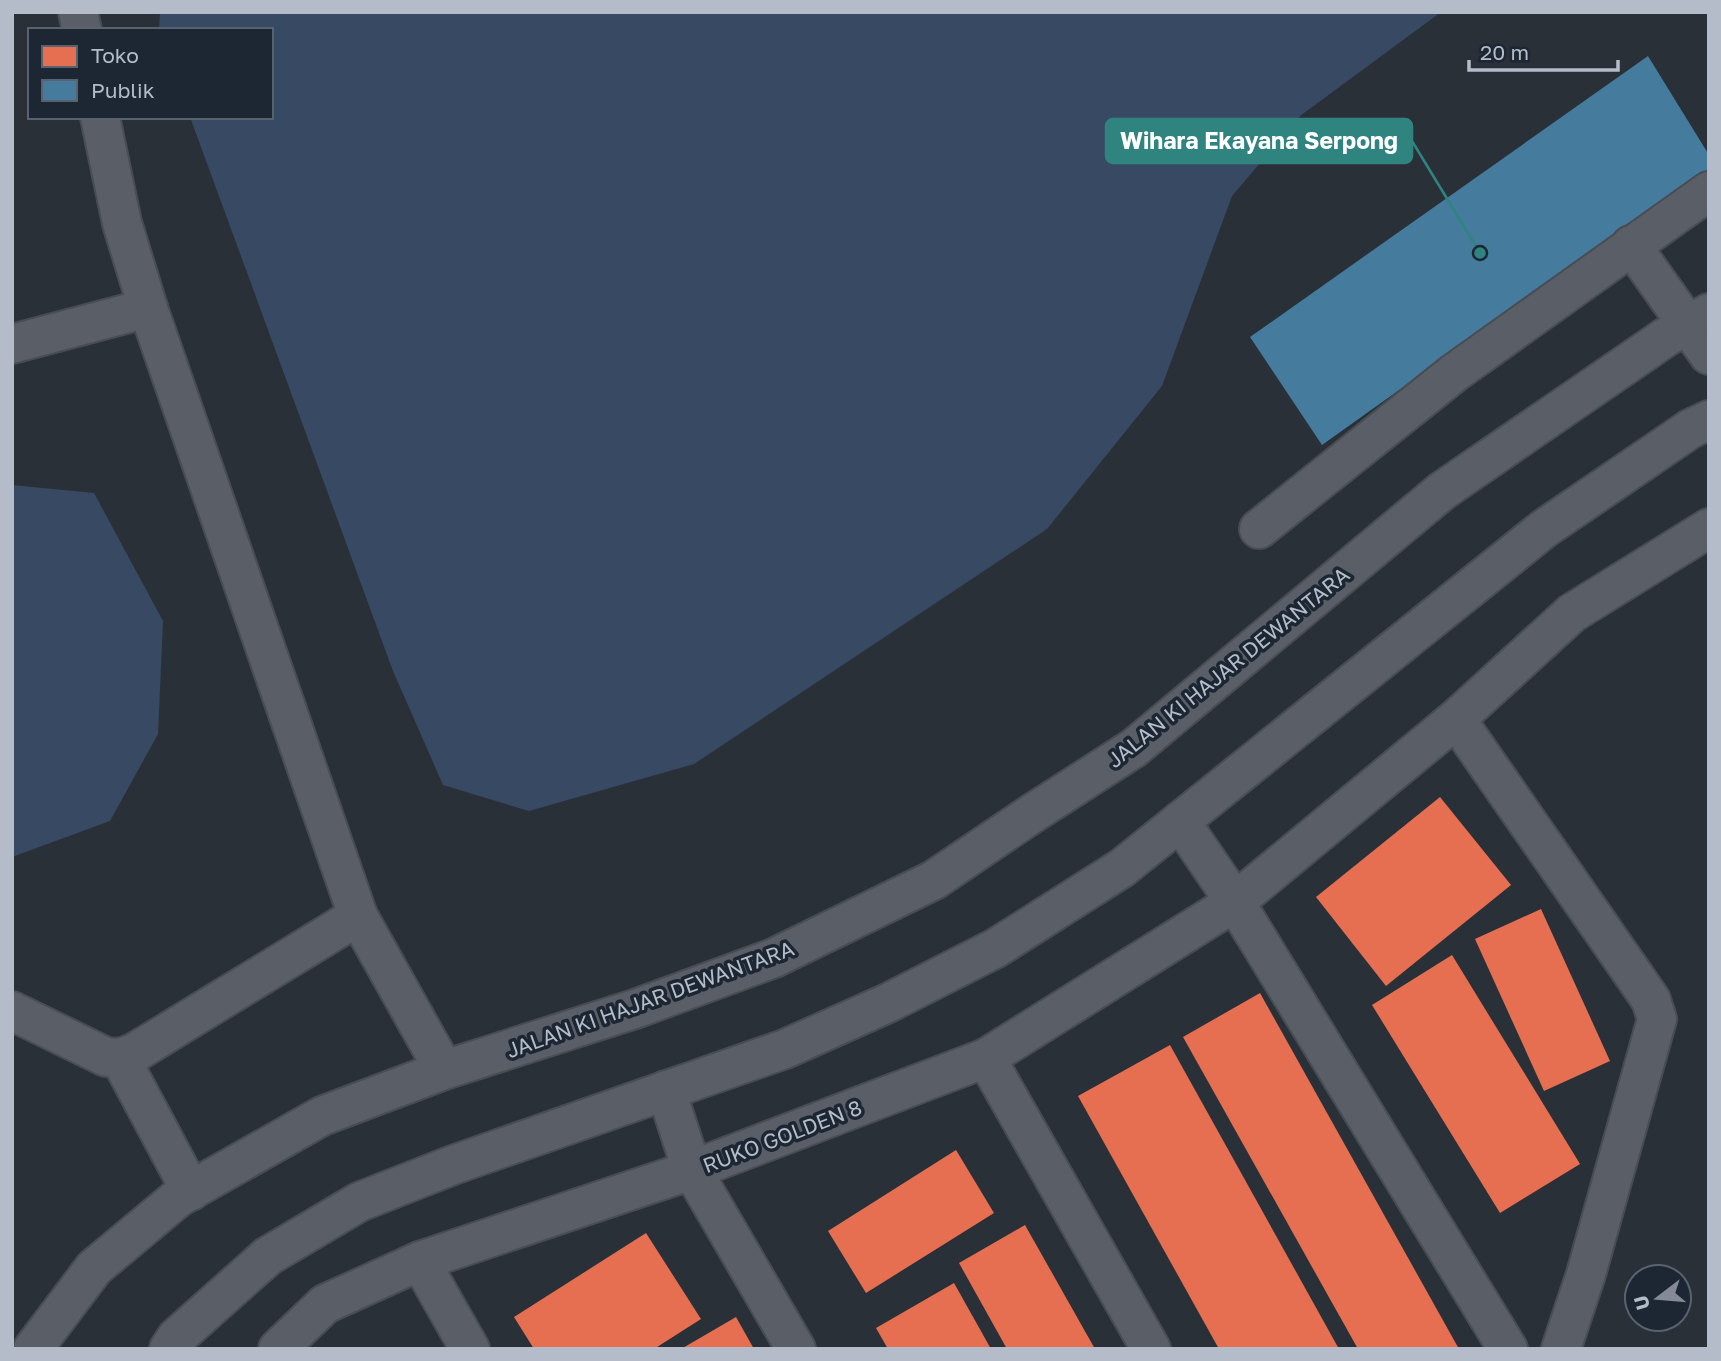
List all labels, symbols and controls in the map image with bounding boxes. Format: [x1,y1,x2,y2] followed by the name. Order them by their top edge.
[28,28,273,119] legend
[1469,28,1618,72] scale bar
[1480,39,1529,65] text: 20 m
[91,42,139,68] text: Toko
[91,77,155,103] text: Publik
[1106,119,1412,163] callout: Wihara Ekayana Serpong
[1120,126,1398,154] text: Wihara Ekayana Serpong
[1102,561,1354,773] street label: JALAN KI HAJAR DEWANTARA
[503,935,797,1063] street label: JALAN KI HAJAR DEWANTARA
[699,1094,865,1178] street label: RUKO GOLDEN 8
[1623,1263,1693,1333] north arrow
[1628,1293,1654,1313] text: U

